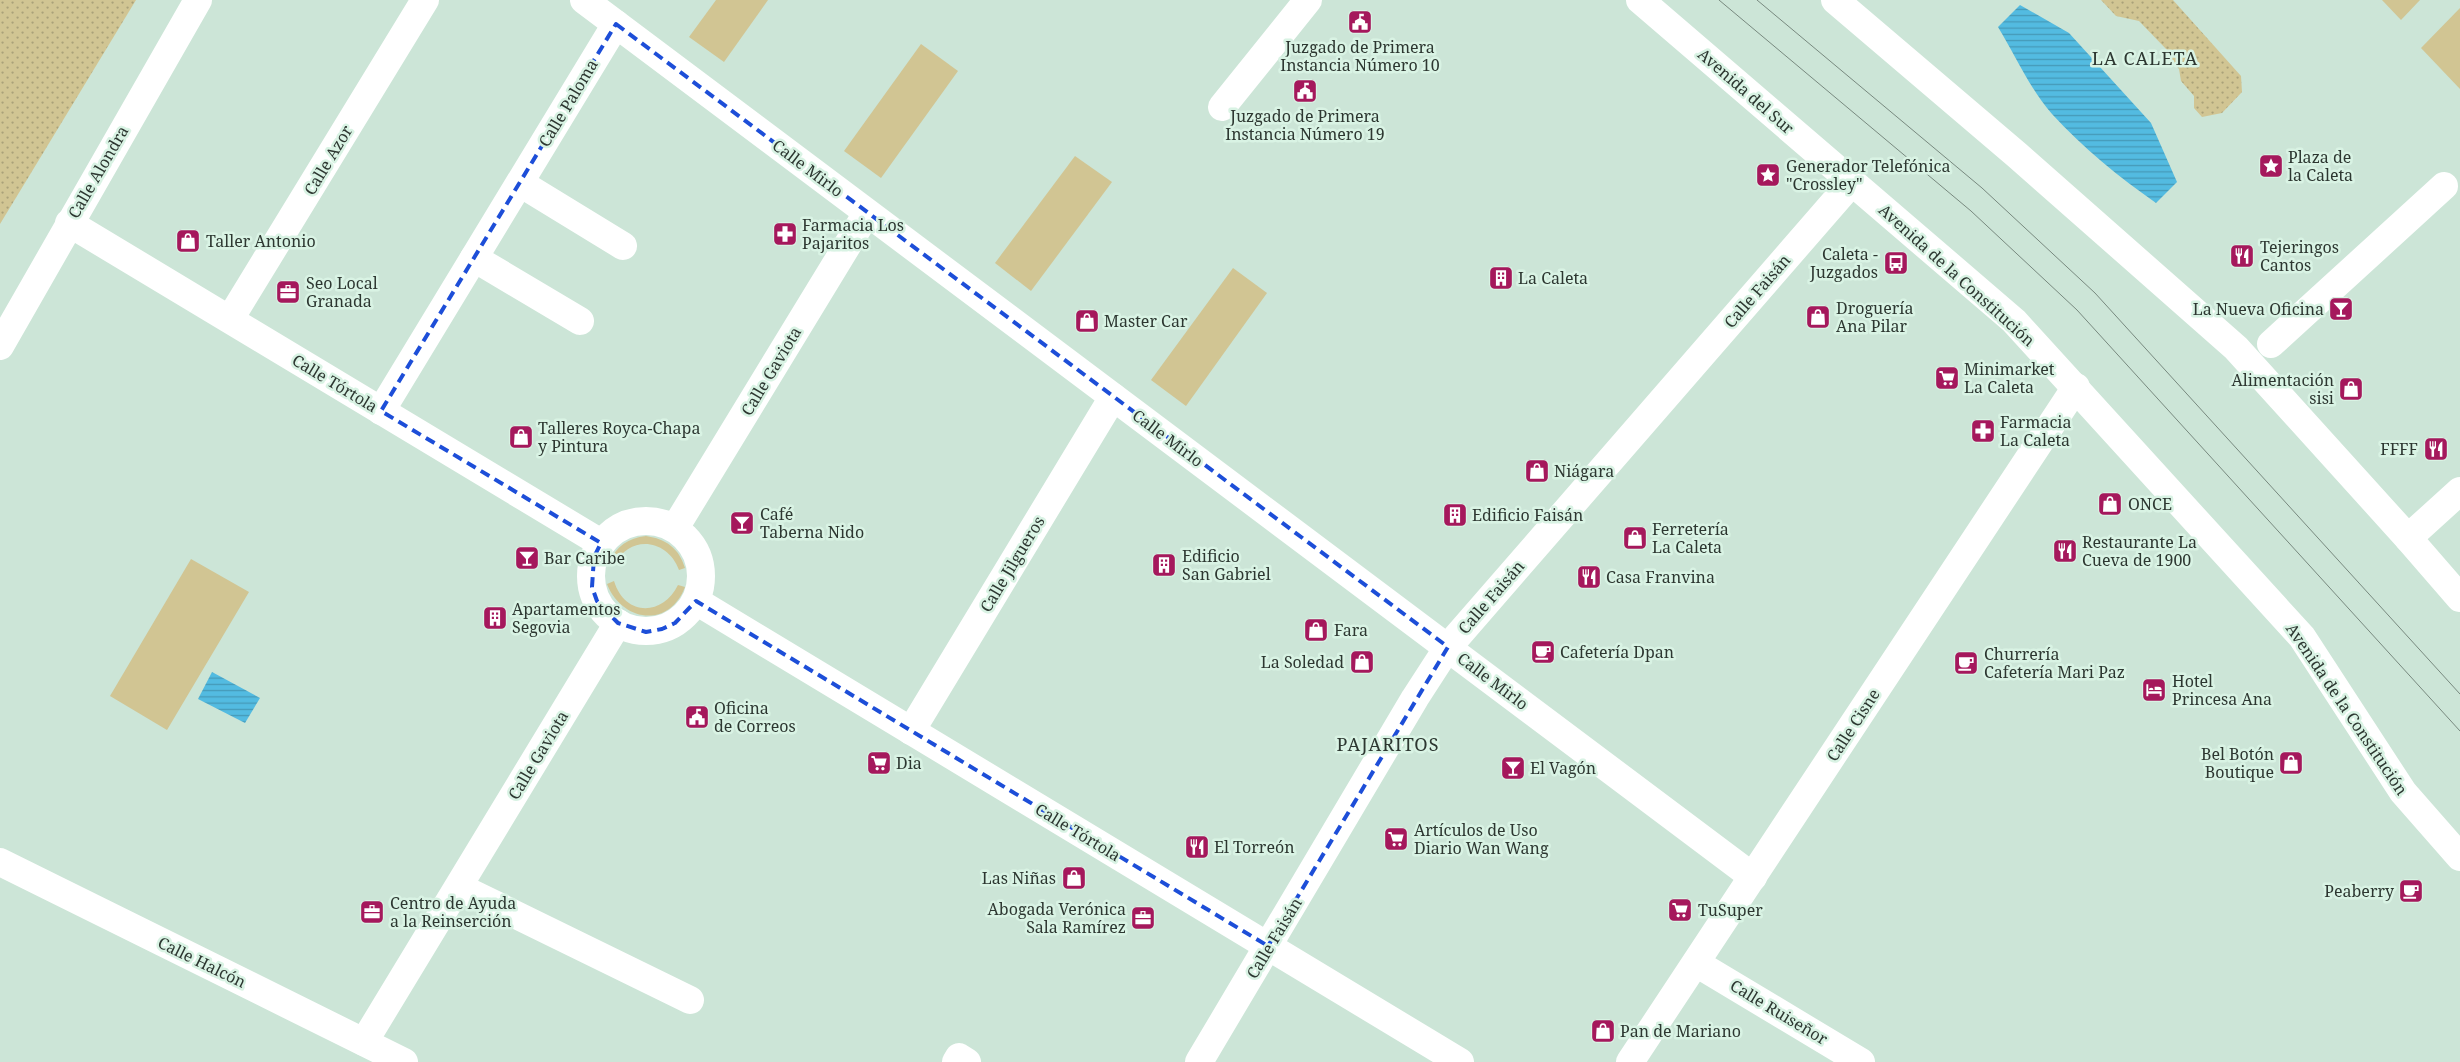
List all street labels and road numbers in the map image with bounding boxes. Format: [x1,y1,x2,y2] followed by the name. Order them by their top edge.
[1693,43,1799,139] street label: Avenida del Sur
[533,55,603,151] street label: Calle Paloma
[299,121,358,199] street label: Calle Azor
[63,122,133,222] street label: Calle Alondra
[768,134,848,202] street label: Calle Mirlo
[1874,199,2040,351] street label: Avenida de la Constitución
[1719,249,1795,333] street label: Calle Faisán
[736,322,806,420] street label: Calle Gaviota
[288,349,382,417] street label: Calle Tórtola
[1128,404,1208,472] street label: Calle Mirlo
[975,512,1049,616] street label: Calle Jilgueros
[1453,555,1529,639] street label: Calle Faisán
[2281,619,2413,799] street label: Avenida de la Constitución
[1453,647,1533,715] street label: Calle Mirlo
[1821,684,1885,766] street label: Calle Cisne
[503,706,573,804] street label: Calle Gaviota
[1031,798,1125,866] street label: Calle Tórtola
[1241,893,1307,983] street label: Calle Faisán
[154,931,250,993] street label: Calle Halcón
[1726,974,1832,1050] street label: Calle Ruiseñor

